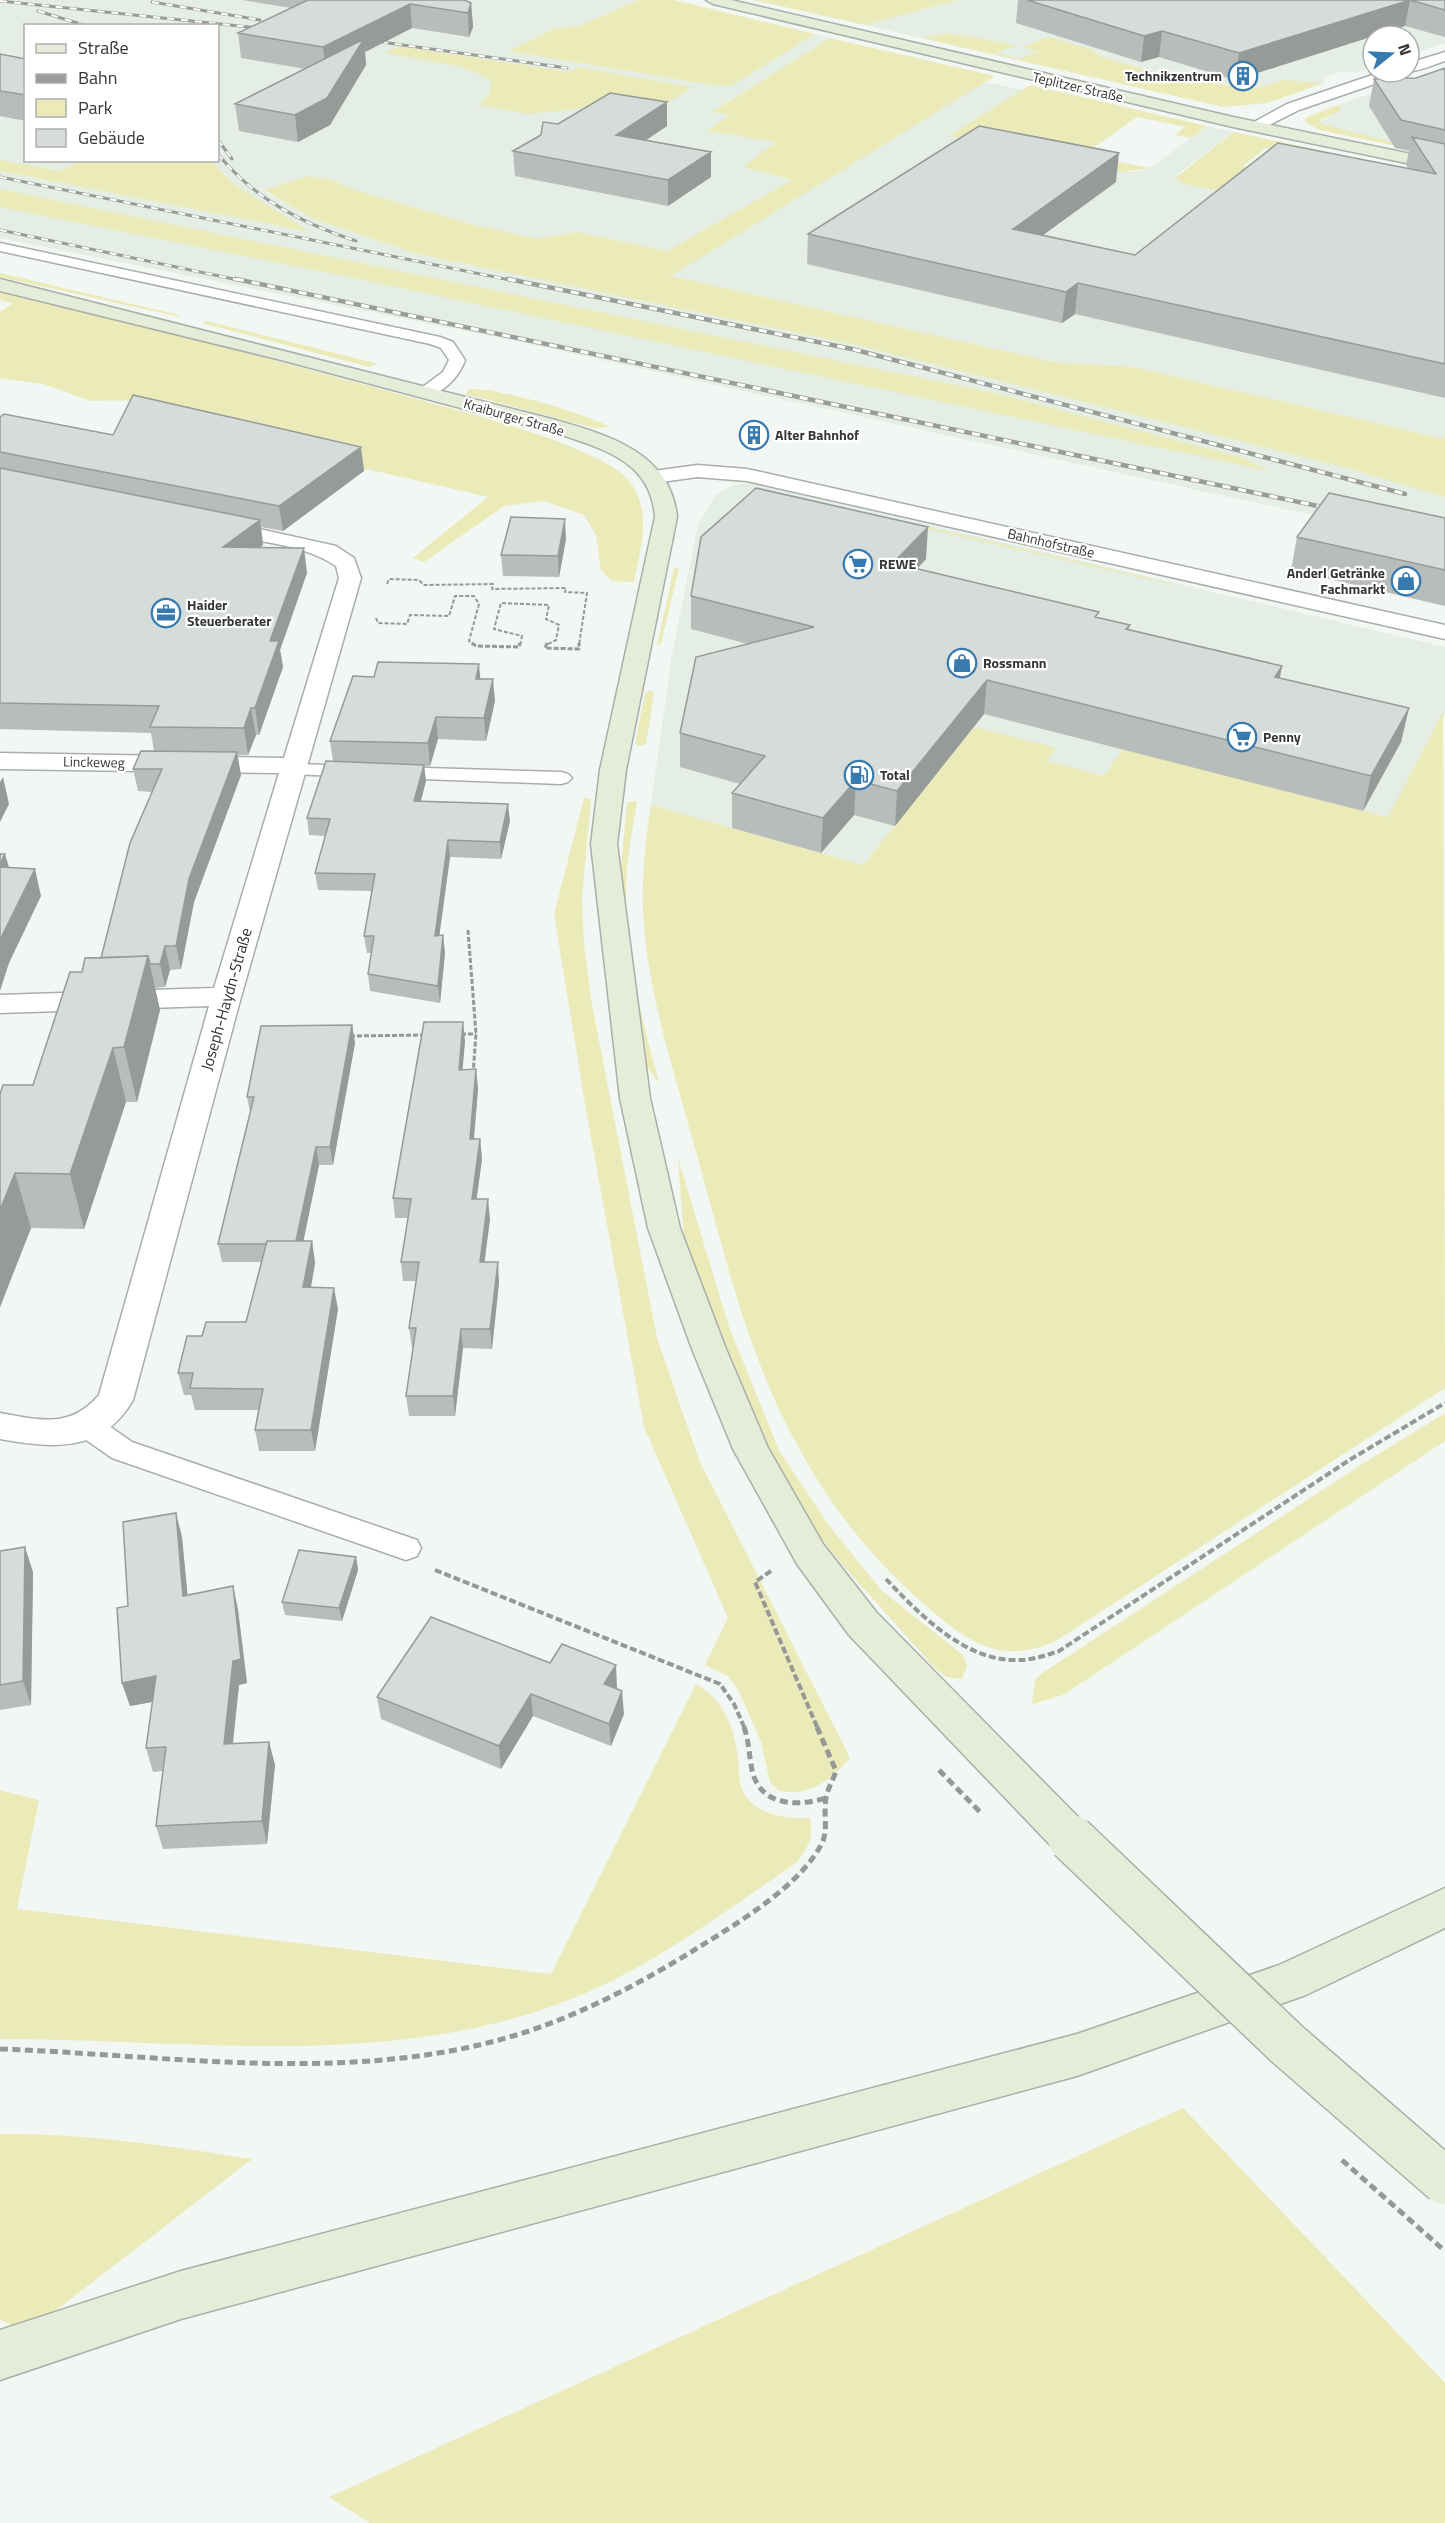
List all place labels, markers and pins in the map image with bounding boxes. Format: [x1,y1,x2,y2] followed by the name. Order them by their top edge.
[1227,60,1259,92] building icon: Technikzentrum
[1125,65,1222,86] place label: Technikzentrum
[738,419,770,451] building icon: Alter Bahnhof
[775,424,859,445] place label: Alter Bahnhof
[842,548,874,580] supermarket icon: REWE
[879,553,916,574] place label: REWE
[1287,562,1385,599] place label: Anderl Getränke Fachmarkt
[1390,565,1422,597] shop icon: Anderl Getränke Fachmarkt
[187,594,271,631] place label: Haider Steuerberater
[150,597,182,629] office icon: Haider Steuerberater
[946,647,978,679] shop icon: Rossmann
[983,652,1047,673] place label: Rossmann
[1226,721,1258,753] supermarket icon: Penny
[1263,726,1301,747] place label: Penny
[843,759,875,791] fuel station icon: Total
[880,764,910,785] place label: Total

